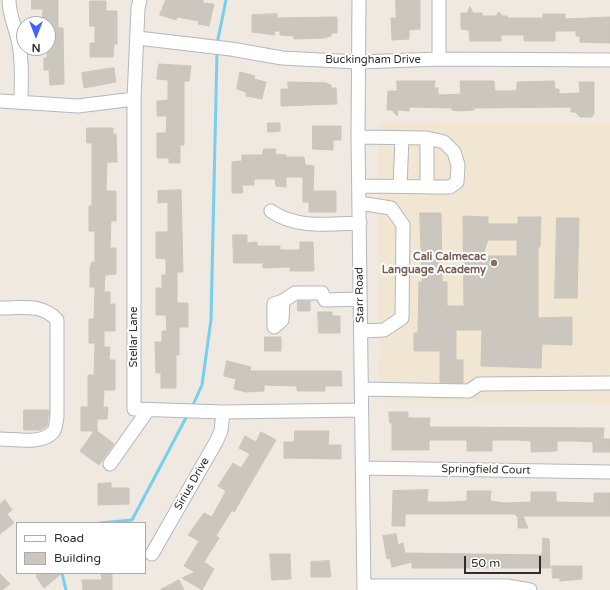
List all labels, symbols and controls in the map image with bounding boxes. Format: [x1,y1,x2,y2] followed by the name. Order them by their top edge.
[16,16,56,56] north arrow
[32,41,40,54] text: N
[325,53,421,67] street label: Buckingham Drive
[382,250,486,276] place label: Cali Calmecac Language Academy
[489,258,499,268] marker: Cali Calmecac Language Academy
[353,267,367,323] street label: Starr Road
[127,306,141,368] street label: Stellar Lane
[172,455,212,513] street label: Sirius Drive
[441,463,531,477] street label: Springfield Court
[16,522,146,574] legend
[54,531,84,545] text: Road
[466,548,543,574] scale bar
[54,551,101,565] text: Building
[471,556,500,570] text: 50 m

